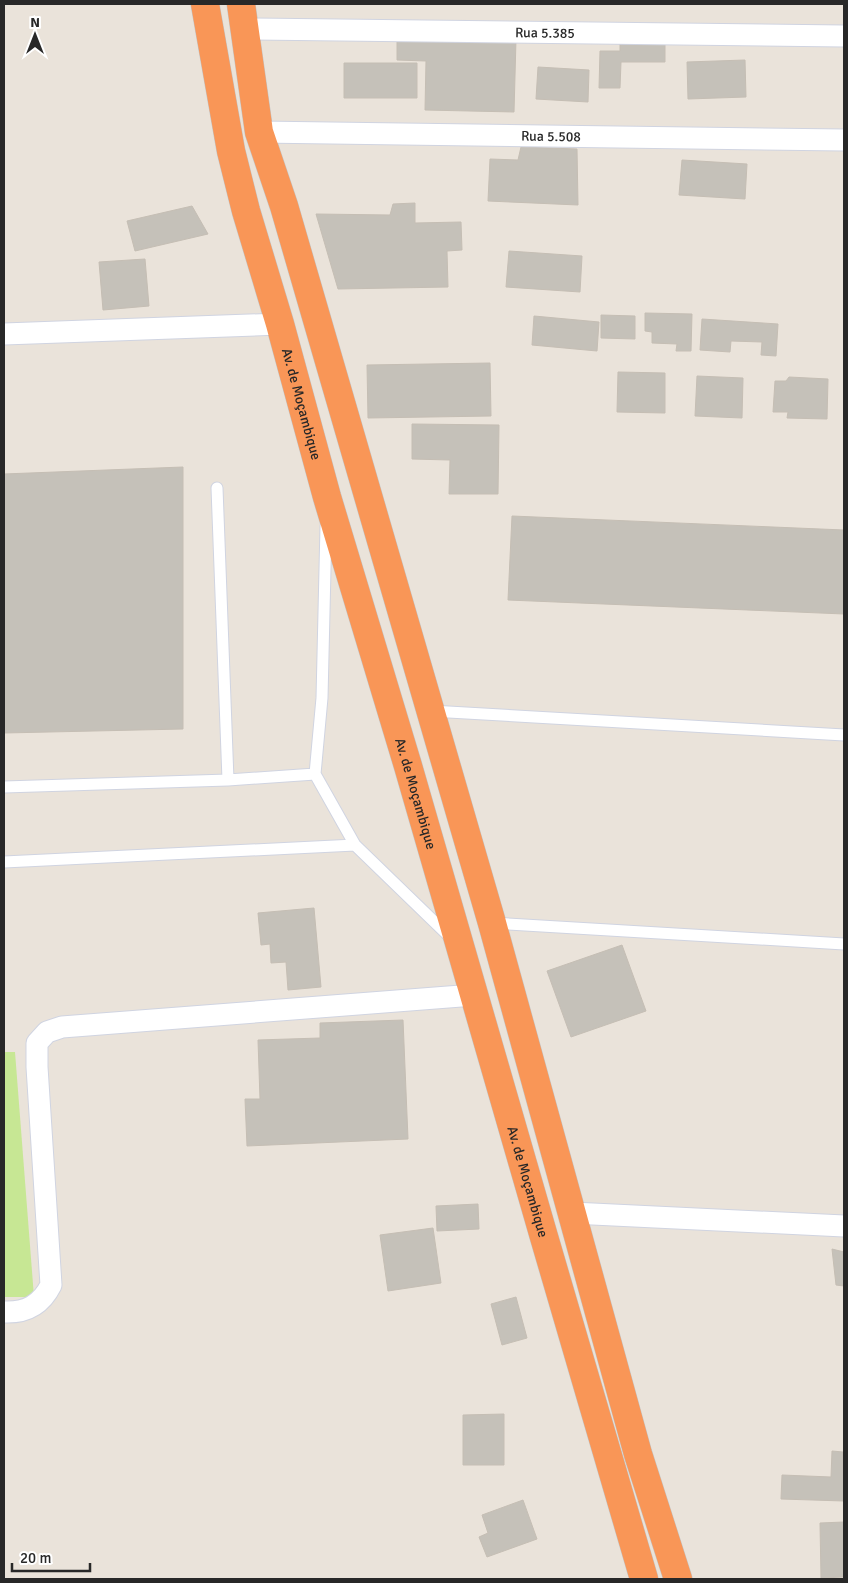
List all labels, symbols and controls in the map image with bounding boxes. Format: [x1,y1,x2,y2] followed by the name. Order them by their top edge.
[10,10,60,60] north arrow
[30,14,40,31] text: N
[515,24,575,42] street label: Rua 5.385
[521,128,581,145] street label: Rua 5.508
[278,346,325,462] street label: Av. de Moçambique
[391,736,440,851] street label: Av. de Moçambique
[503,1124,552,1239] street label: Av. de Moçambique
[12,1540,90,1572] scale bar
[20,1549,51,1567] text: 20 m

